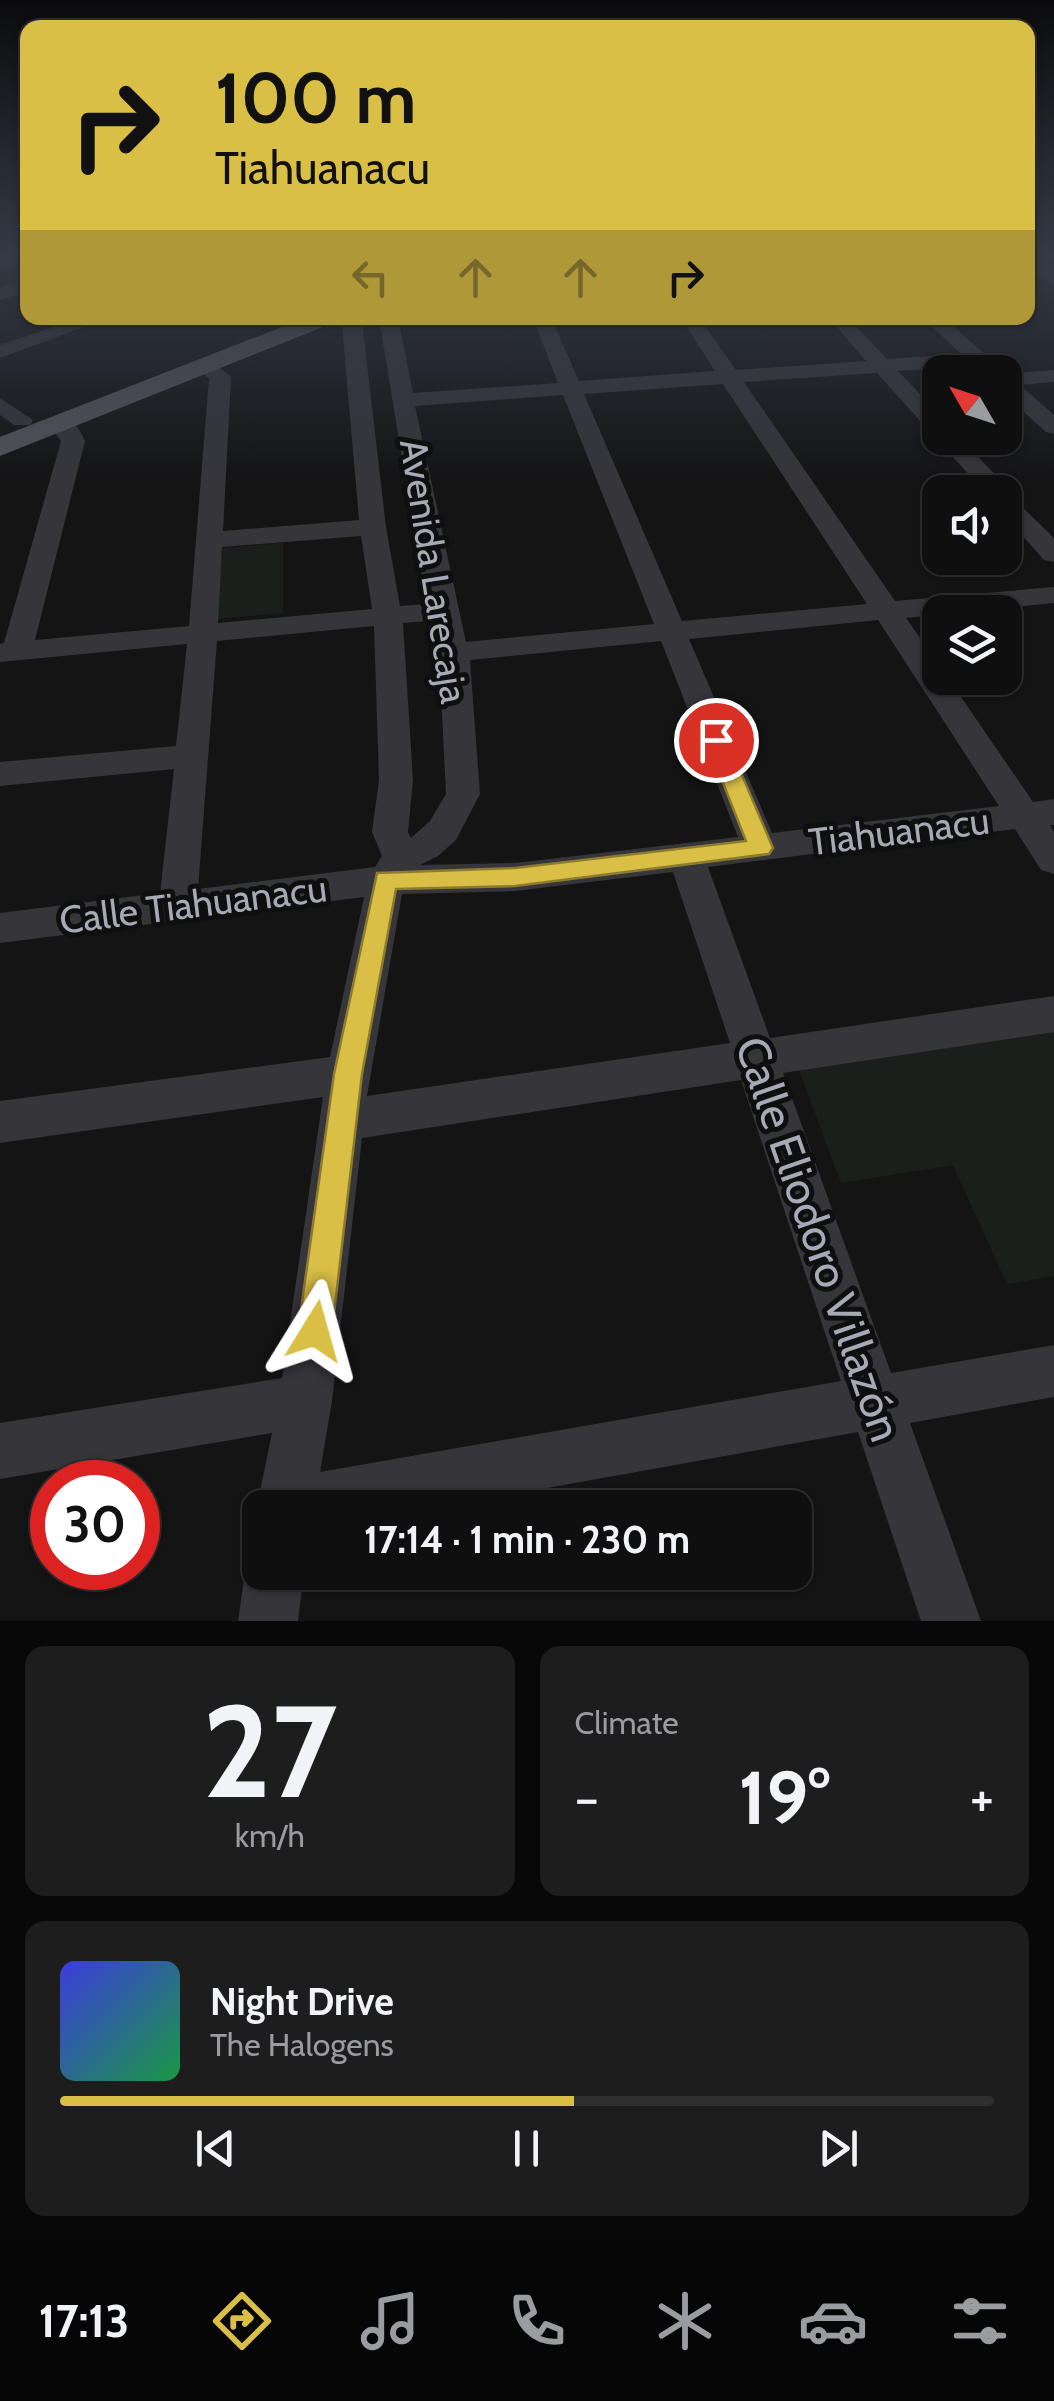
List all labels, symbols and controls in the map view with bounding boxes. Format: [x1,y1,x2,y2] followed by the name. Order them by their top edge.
[215,55,416,141] text: 100 m
[50,60,180,190] icon: right
[215,141,430,195] text: Tiahuanacu
[343,250,398,305] icon: left
[448,250,503,305] icon: ahead
[553,250,608,305] icon: ahead
[658,250,713,305] icon: right
[922,355,1022,455] north arrow
[922,355,1022,695] map controls
[390,435,478,707] street label: Avenida Larecaja
[922,475,1022,575] button: sound
[922,595,1022,695] button: layers
[674,698,759,783] pin
[689,713,744,768] icon: arrive
[806,797,992,865] street label: Tiahuanacu
[57,864,329,944] street label: Calle Tiahuanacu
[724,1030,914,1448] street label: Calle Eliodoro Villazón
[263,1279,367,1383] position arrow
[30,1460,160,1590] speed limit sign: 30
[364,1516,690,1563] text: 17:14 · 1 min · 230 m
[202,1672,337,1830] text: 27
[575,1703,679,1742] text: Climate
[739,1752,830,1843] text: 19°
[575,1764,599,1831] text: −
[970,1764,994,1831] text: +
[235,1816,305,1855] text: km/h
[210,1978,394,2025] text: Night Drive
[210,2025,394,2064] text: The Halogens
[188,2121,243,2176] icon: previous
[499,2121,554,2176] icon: pause
[811,2121,866,2176] icon: next
[207,2286,277,2356] icon: directions
[355,2286,425,2356] icon: music
[502,2286,572,2356] icon: phone
[650,2286,720,2356] icon: climate
[798,2286,868,2356] icon: car
[945,2286,1015,2356] icon: filters
[39,2294,129,2348] text: 17:13

